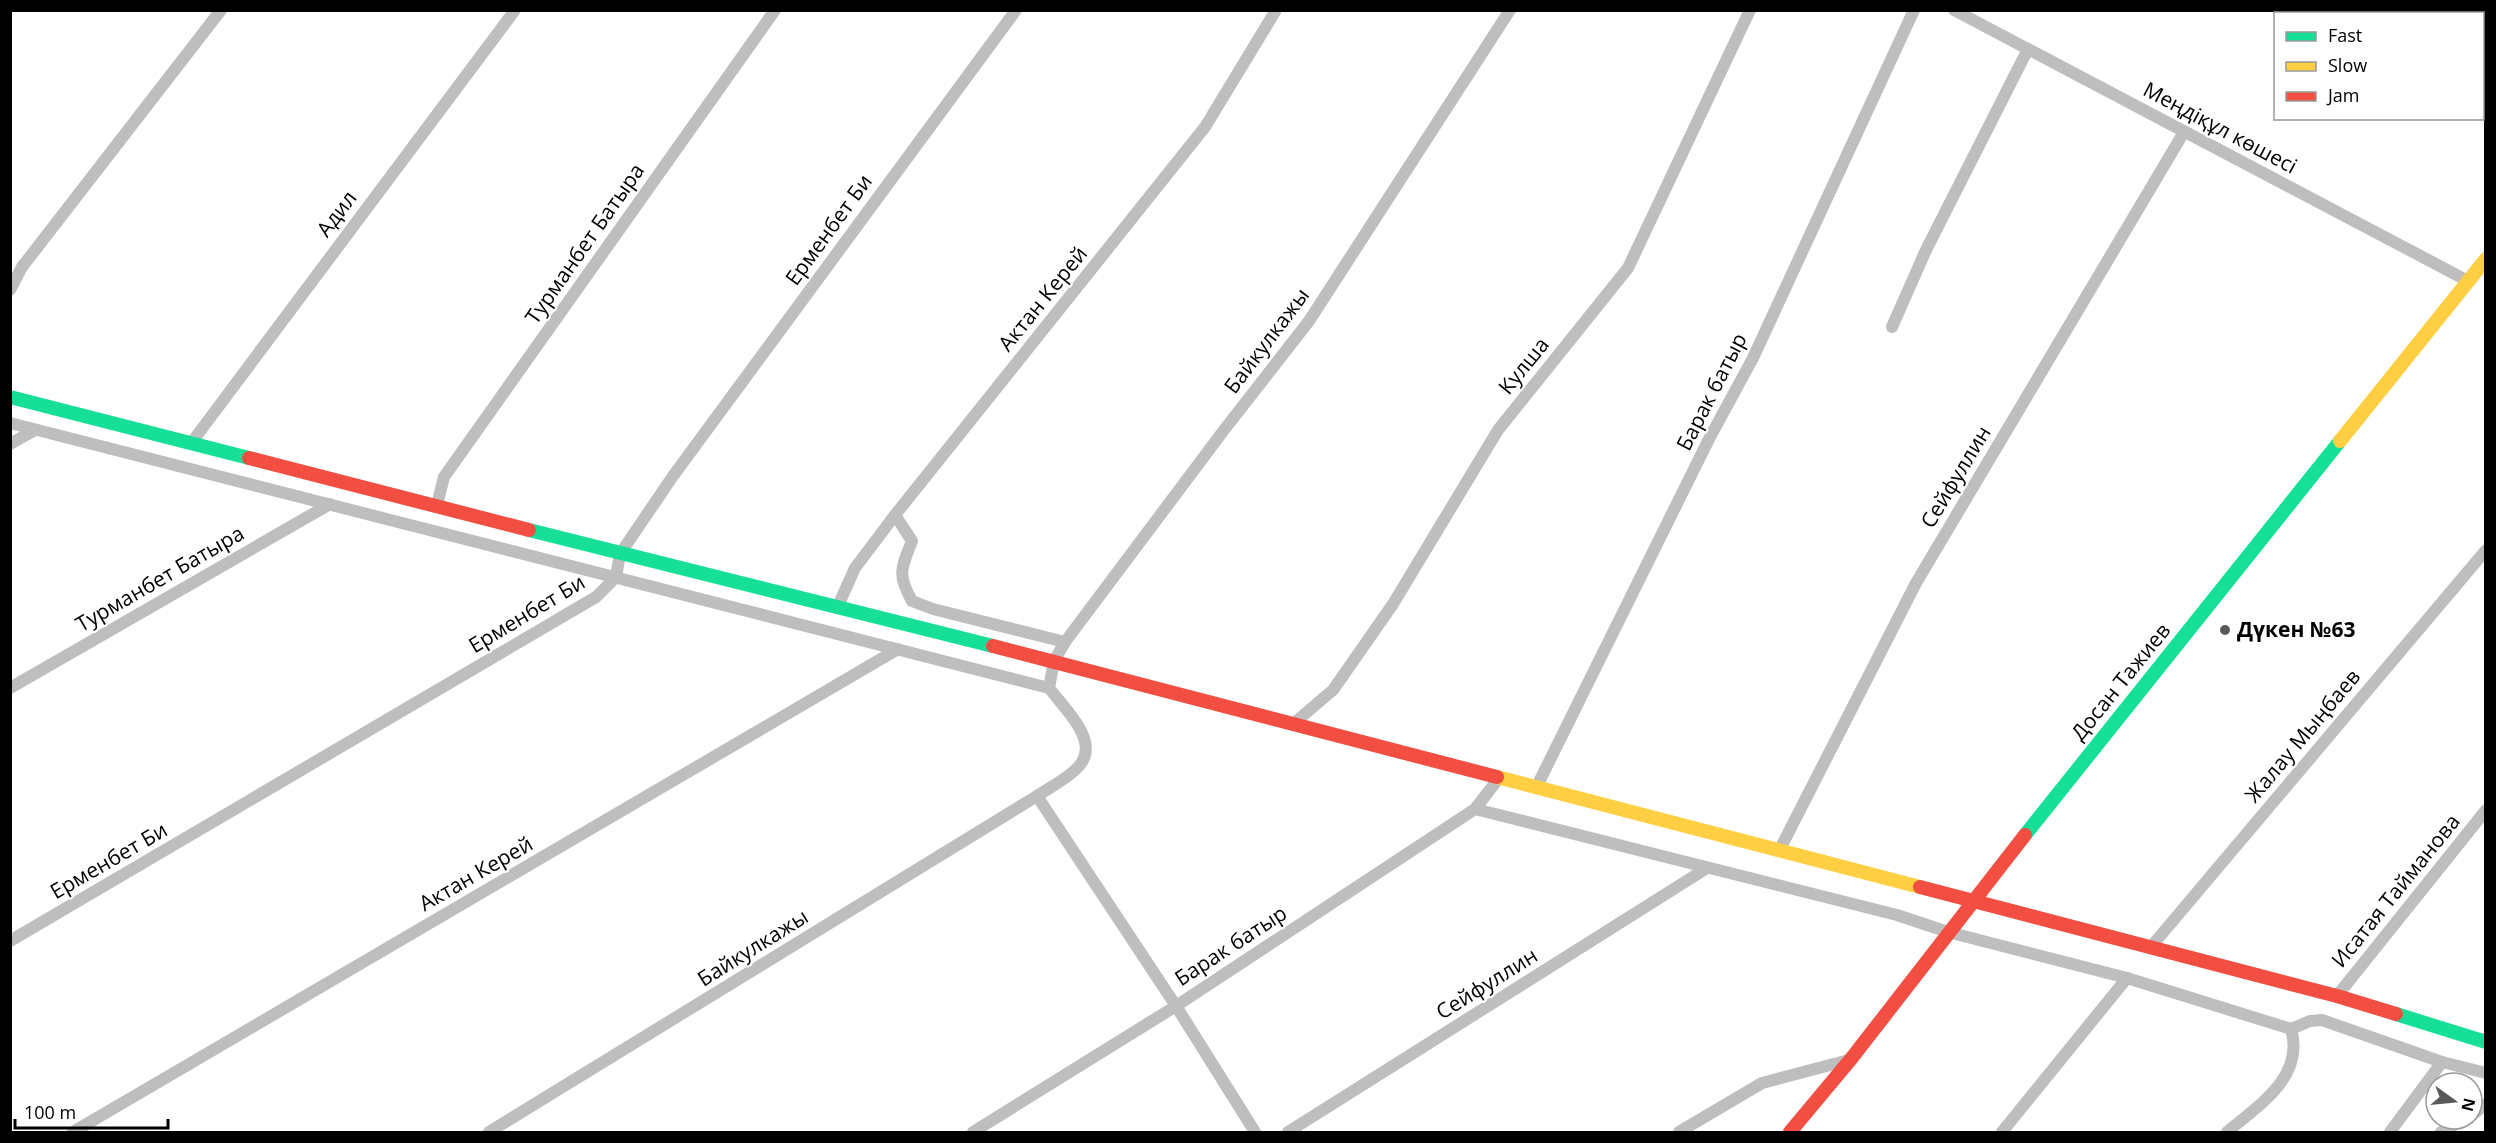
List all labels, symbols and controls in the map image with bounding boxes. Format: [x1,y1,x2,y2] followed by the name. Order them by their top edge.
[2274,12,2484,120] legend
[2328,23,2362,47] text: Fast
[2328,53,2367,77] text: Slow
[2139,75,2302,179] street label: Меңдіқұл көшесі
[2326,83,2360,107] text: Jam
[518,158,650,329] street label: Турманбет Батыра
[778,168,878,291] street label: Ерменбет Би
[310,185,363,242] street label: Адил
[991,240,1093,357] street label: Актан Керей
[1217,282,1315,399] street label: Байкулкажы
[1669,328,1753,455] street label: Барак батыр
[1492,331,1555,400] street label: Кулша
[1914,420,1997,533] street label: Сейфуллин
[70,519,249,638] street label: Турманбет Батыра
[463,567,590,659] street label: Ерменбет Би
[2237,615,2355,643] place label: Дүкен №63
[2064,617,2176,746] street label: Досан Тажиев
[2218,623,2232,637] marker: Дүкен №63
[2238,663,2366,808] street label: Жалау Мыңбаев
[2325,808,2466,973] street label: Исатая Тайманова
[45,815,172,905] street label: Ерменбет Би
[414,829,537,917] street label: Актан Керей
[1169,898,1292,992] street label: Барак батыр
[692,902,813,992] street label: Байкулкажы
[1430,941,1542,1025] street label: Сейфуллин
[2424,1071,2484,1131] north arrow
[15,1092,168,1130] scale bar
[2456,1096,2481,1114] text: N
[24,1100,76,1124] text: 100 m

